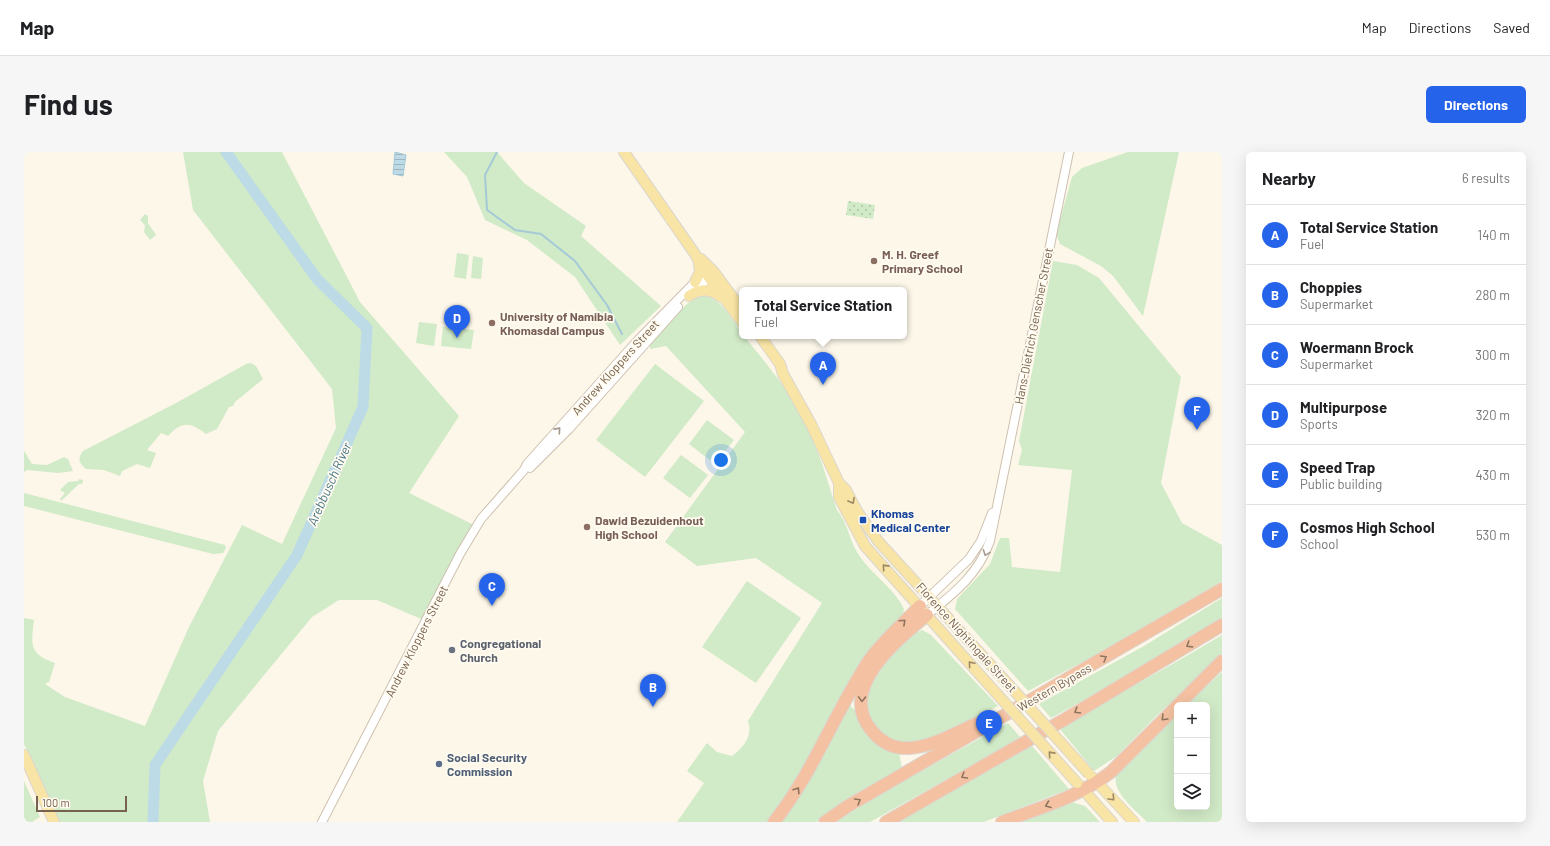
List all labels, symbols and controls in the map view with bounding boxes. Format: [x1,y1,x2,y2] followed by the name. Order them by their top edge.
[20,16,54,39] text: Map
[1362,19,1387,36] text: Map
[1409,19,1471,36] text: Directions
[1493,19,1530,36] text: Saved
[1426,86,1526,123] button: Directions
[24,87,113,121] text: Find us
[1262,168,1316,188] text: Nearby
[1462,170,1510,186] text: 6 results
[1300,218,1438,236] text: Total Service Station
[1271,227,1279,243] text: A
[1478,227,1510,243] text: 140 m
[1300,236,1324,252] text: Fuel
[882,247,963,275] place label: M. H. Greef Primary School
[1011,247,1055,405] street label: Hans-Dietrich Genscher Street
[869,256,879,266] marker: M. H. Greef Primary School
[1300,278,1362,296] text: Choppies
[739,287,907,339] popup
[1271,287,1279,303] text: B
[1476,287,1510,303] text: 280 m
[754,296,892,314] text: Total Service Station
[1300,296,1373,312] text: Supermarket
[444,305,470,338] pin: D
[500,309,613,337] place label: University of Namibia Khomasdal Campus
[754,314,778,330] text: Fuel
[569,317,661,417] street label: Andrew Kloppers Street
[487,318,497,328] marker: University of Namibia Khomasdal Campus
[1300,338,1414,356] text: Woermann Brock
[1271,347,1279,363] text: C
[1475,347,1510,363] text: 300 m
[810,352,836,385] pin: A
[1300,356,1373,372] text: Supermarket
[1184,397,1210,430] pin: F
[1300,398,1387,416] text: Multipurpose
[1271,407,1279,423] text: D
[1476,407,1510,423] text: 320 m
[1300,416,1338,432] text: Sports
[553,427,561,435] one-way arrow
[304,440,355,528] water label: Arebbusch River
[711,450,731,470] your location
[1300,458,1375,476] text: Speed Trap
[1271,467,1279,483] text: E
[1475,467,1510,483] text: 430 m
[1300,476,1382,492] text: Public building
[847,497,855,504] one-way arrow
[871,506,951,534] place label: Khomas Medical Center
[595,513,704,541] place label: Dawid Bezuidenhout High School
[858,515,868,525] marker: Khomas Medical Center
[1300,518,1435,536] text: Cosmos High School
[582,522,592,532] marker: Dawid Bezuidenhout High School
[1271,527,1279,543] text: F
[1476,527,1510,543] text: 530 m
[1300,536,1338,552] text: School
[982,549,990,556] one-way arrow
[882,565,889,572] one-way arrow
[479,573,505,606] pin: C
[914,579,1020,695] street label: Florence Nightingale Street
[382,583,450,699] street label: Andrew Kloppers Street
[899,620,906,627] one-way arrow
[460,636,541,664] place label: Congregational Church
[1186,640,1193,648] one-way arrow
[447,645,457,655] marker: Congregational Church
[1100,656,1107,663] one-way arrow
[1015,660,1094,714] street label: Western Bypass
[969,661,976,669] one-way arrow
[640,674,666,707] pin: B
[857,696,866,702] one-way arrow
[1174,702,1210,810] map controls
[1174,702,1210,738] button: +
[1074,707,1081,714] one-way arrow
[976,710,1002,743] pin: E
[1161,713,1169,721] one-way arrow
[1174,738,1210,774] button: −
[447,750,527,778] place label: Social Security Commission
[1048,751,1056,759] one-way arrow
[434,759,444,769] marker: Social Security Commission
[961,772,968,779] one-way arrow
[1174,774,1210,810] button: layers
[792,787,800,794] one-way arrow
[1107,793,1114,801] one-way arrow
[36,794,127,813] scale bar
[42,796,70,809] text: 100 m
[854,798,861,805] one-way arrow
[1044,800,1051,808] one-way arrow

